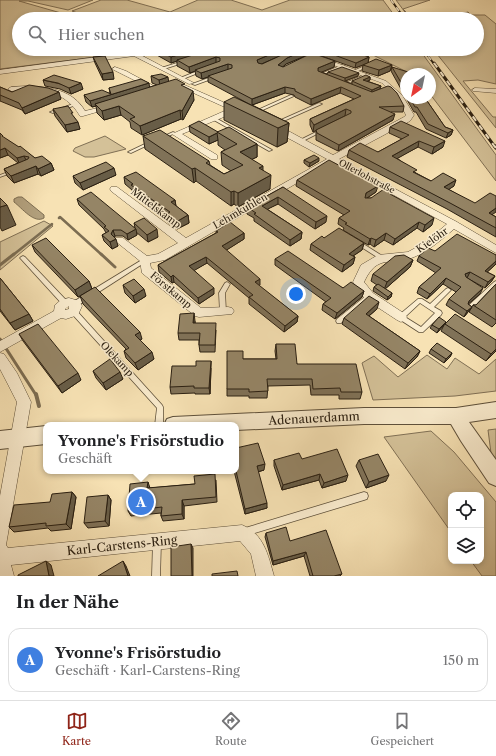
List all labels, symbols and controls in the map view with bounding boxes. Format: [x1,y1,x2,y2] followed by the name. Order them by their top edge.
[12,12,484,56] search box
[26,23,48,45] icon: search
[58,25,145,44] text: Hier suchen
[400,68,436,104] north arrow
[337,157,397,195] street label: Ollerlohstraße
[128,185,184,231] street label: Mittelskamp
[210,190,270,232] street label: Lehmkuhlen
[414,224,451,256] street label: Kielöhr
[147,269,195,311] street label: Förstkamp
[286,284,306,304] your location
[98,339,136,379] street label: Olekamp
[267,408,360,428] street label: Adenauerdamm
[43,422,239,474] popup
[58,431,224,450] text: Yvonne's Frisörstudio
[58,450,112,466] text: Geschäft
[128,487,154,517] pin: A
[448,492,484,564] map controls
[448,492,484,528] button: locate
[448,528,484,564] button: layers
[66,532,179,558] street label: Karl-Carstens-Ring
[16,592,119,612] text: In der Nähe
[55,643,221,662] text: Yvonne's Frisörstudio
[25,652,35,668] text: A
[443,652,479,668] text: 150 m
[55,662,240,678] text: Geschäft · Karl-Carstens-Ring
[62,710,91,748] tab: Karte
[215,710,247,748] tab: Route
[371,710,434,748] tab: Gespeichert

